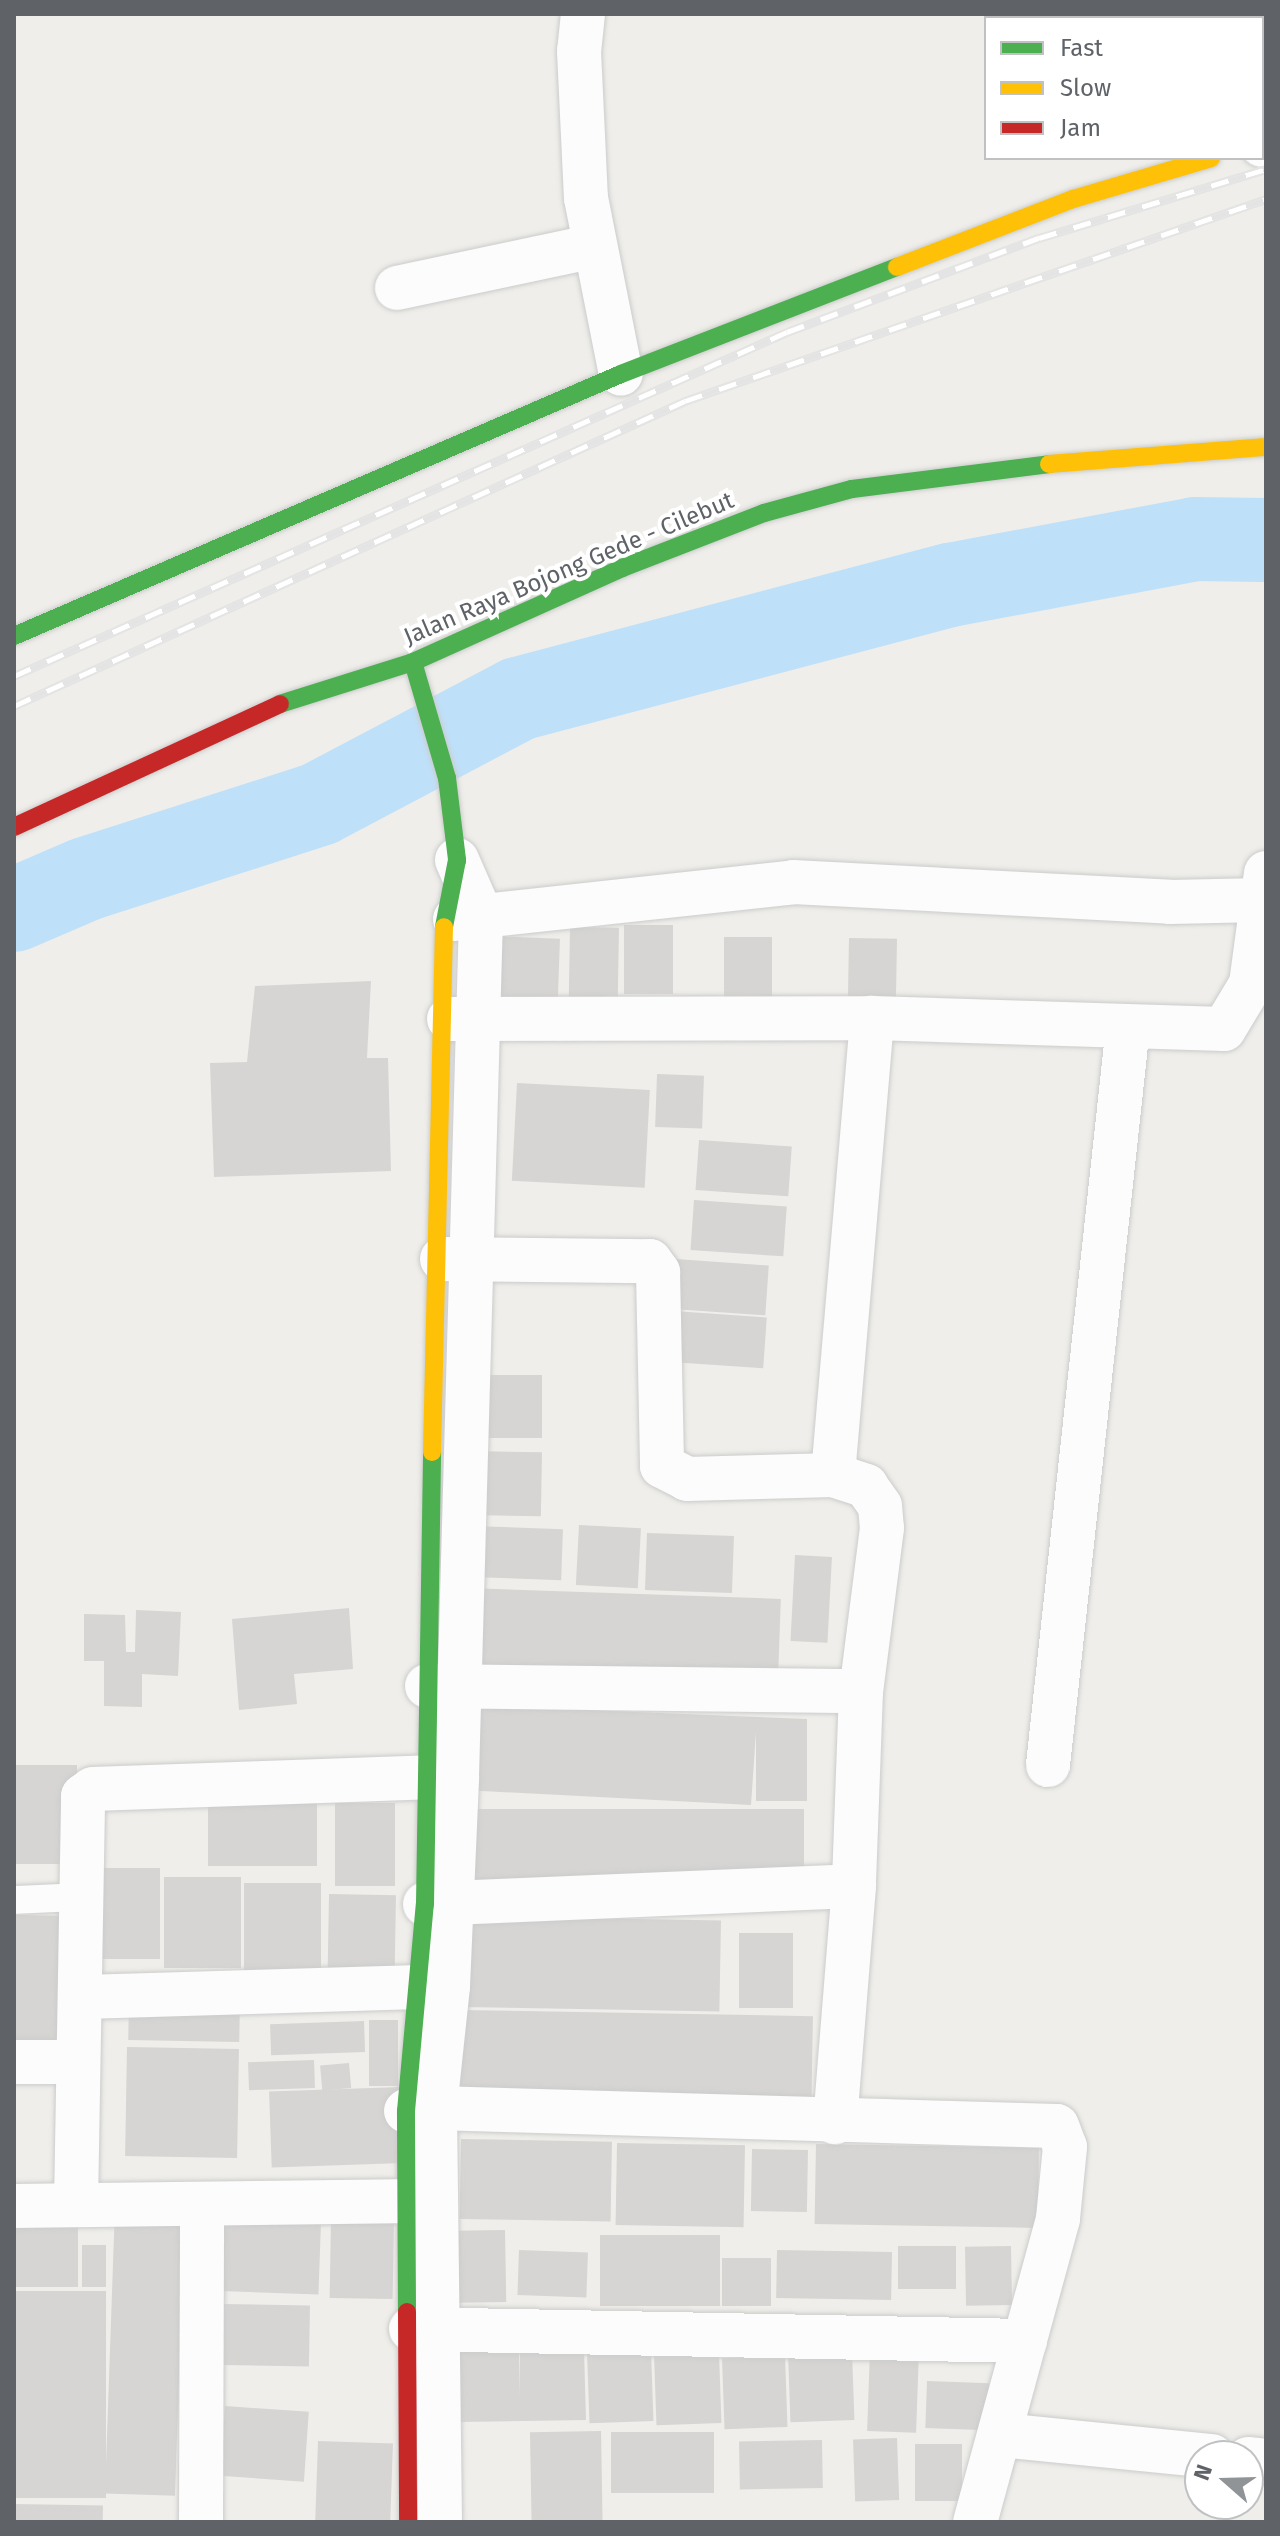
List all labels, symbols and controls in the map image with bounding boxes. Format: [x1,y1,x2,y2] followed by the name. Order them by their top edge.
[984,16,1264,160] legend
[1060,34,1103,62] text: Fast
[1060,74,1111,102] text: Slow
[1060,114,1101,142] text: Jam
[400,486,738,652] street label: Jalan Raya Bojong Gede - Cilebut
[1184,2440,1264,2520] north arrow
[1188,2461,1218,2484] text: N

